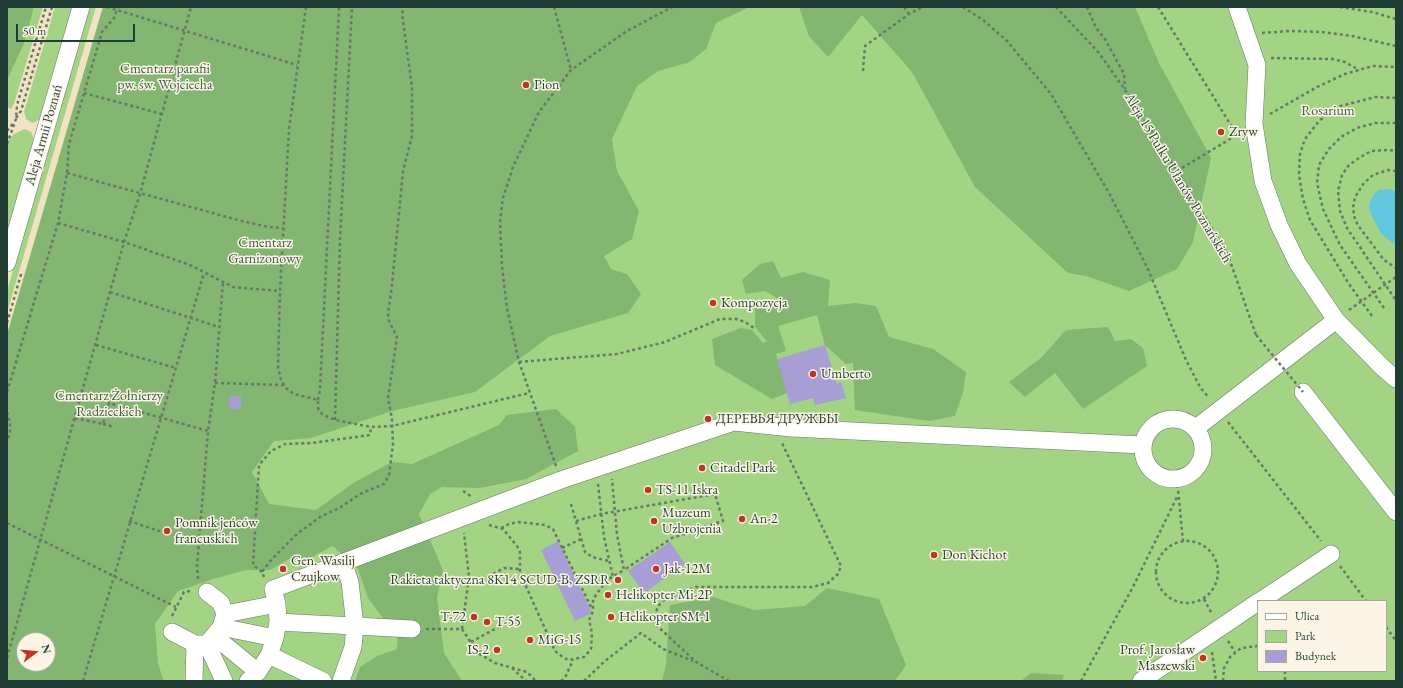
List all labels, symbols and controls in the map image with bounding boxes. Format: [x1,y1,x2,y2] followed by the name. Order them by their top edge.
[18,16,137,42] scale bar
[23,23,46,39] text: 50 m
[117,61,213,94] park label: Cmentarz parafii pw. św. Wojciecha
[534,77,559,93] place label: Pion
[521,80,531,90] marker: Pion
[22,83,66,187] street label: Aleja Armii Poznań
[1121,90,1235,266] street label: Aleja 15 Pułku Ułanów Poznańskich
[1301,103,1355,119] park label: Rosarium
[1229,124,1258,140] place label: Zryw
[1216,127,1226,137] marker: Zryw
[228,235,302,268] park label: Cmentarz Garnizonowy
[721,295,787,311] place label: Kompozycja
[708,298,718,308] marker: Kompozycja
[821,366,871,382] place label: Umberto
[808,369,818,379] marker: Umberto
[55,388,163,420] park label: Cmentarz Żołnierzy Radzieckich
[716,411,838,427] place label: ДЕРЕВЬЯ ДРУЖБЫ
[703,414,713,424] marker: ДЕРЕВЬЯ ДРУЖБЫ
[710,460,776,476] place label: Citadel Park
[697,463,707,473] marker: Citadel Park
[656,482,718,498] place label: TS-11 Iskra
[643,485,653,495] marker: TS-11 Iskra
[662,505,721,538] place label: Muzeum Uzbrojenia
[750,511,778,527] place label: An-2
[737,514,747,524] marker: An-2
[175,515,258,548] place label: Pomnik jeńców francuskich
[649,516,659,526] marker: Muzeum Uzbrojenia
[162,526,172,536] marker: Pomnik jeńców francuskich
[942,547,1007,563] place label: Don Kichot
[929,550,939,560] marker: Don Kichot
[291,553,355,586] place label: Gen. Wasilij Czujkow
[664,561,711,577] place label: Jak-12M
[278,564,288,574] marker: Gen. Wasilij Czujkow
[651,564,661,574] marker: Jak-12M
[390,572,610,588] place label: Rakieta taktyczna 8K14 SCUD-B, ZSRR
[613,575,623,585] marker: Rakieta taktyczna 8K14 SCUD-B, ZSRR
[616,587,712,603] place label: Helikopter Mi-2P
[603,590,613,600] marker: Helikopter Mi-2P
[1257,600,1387,672] legend
[1295,608,1319,624] text: Ulica
[440,609,466,625] place label: T-72
[619,609,710,625] place label: Helikopter SM-1
[469,612,479,622] marker: T-72
[606,612,616,622] marker: Helikopter SM-1
[495,614,521,630] place label: T-55
[482,617,492,627] marker: T-55
[1295,628,1315,644] text: Park
[16,632,56,672] north arrow
[538,632,582,648] place label: MiG-15
[525,635,535,645] marker: MiG-15
[467,642,489,658] place label: IS-2
[1120,642,1195,674] place label: Prof. Jarosław Maszewski
[39,643,55,655] text: N
[492,645,502,655] marker: IS-2
[1295,648,1336,664] text: Budynek
[1198,653,1208,663] marker: Prof. Jarosław Maszewski

